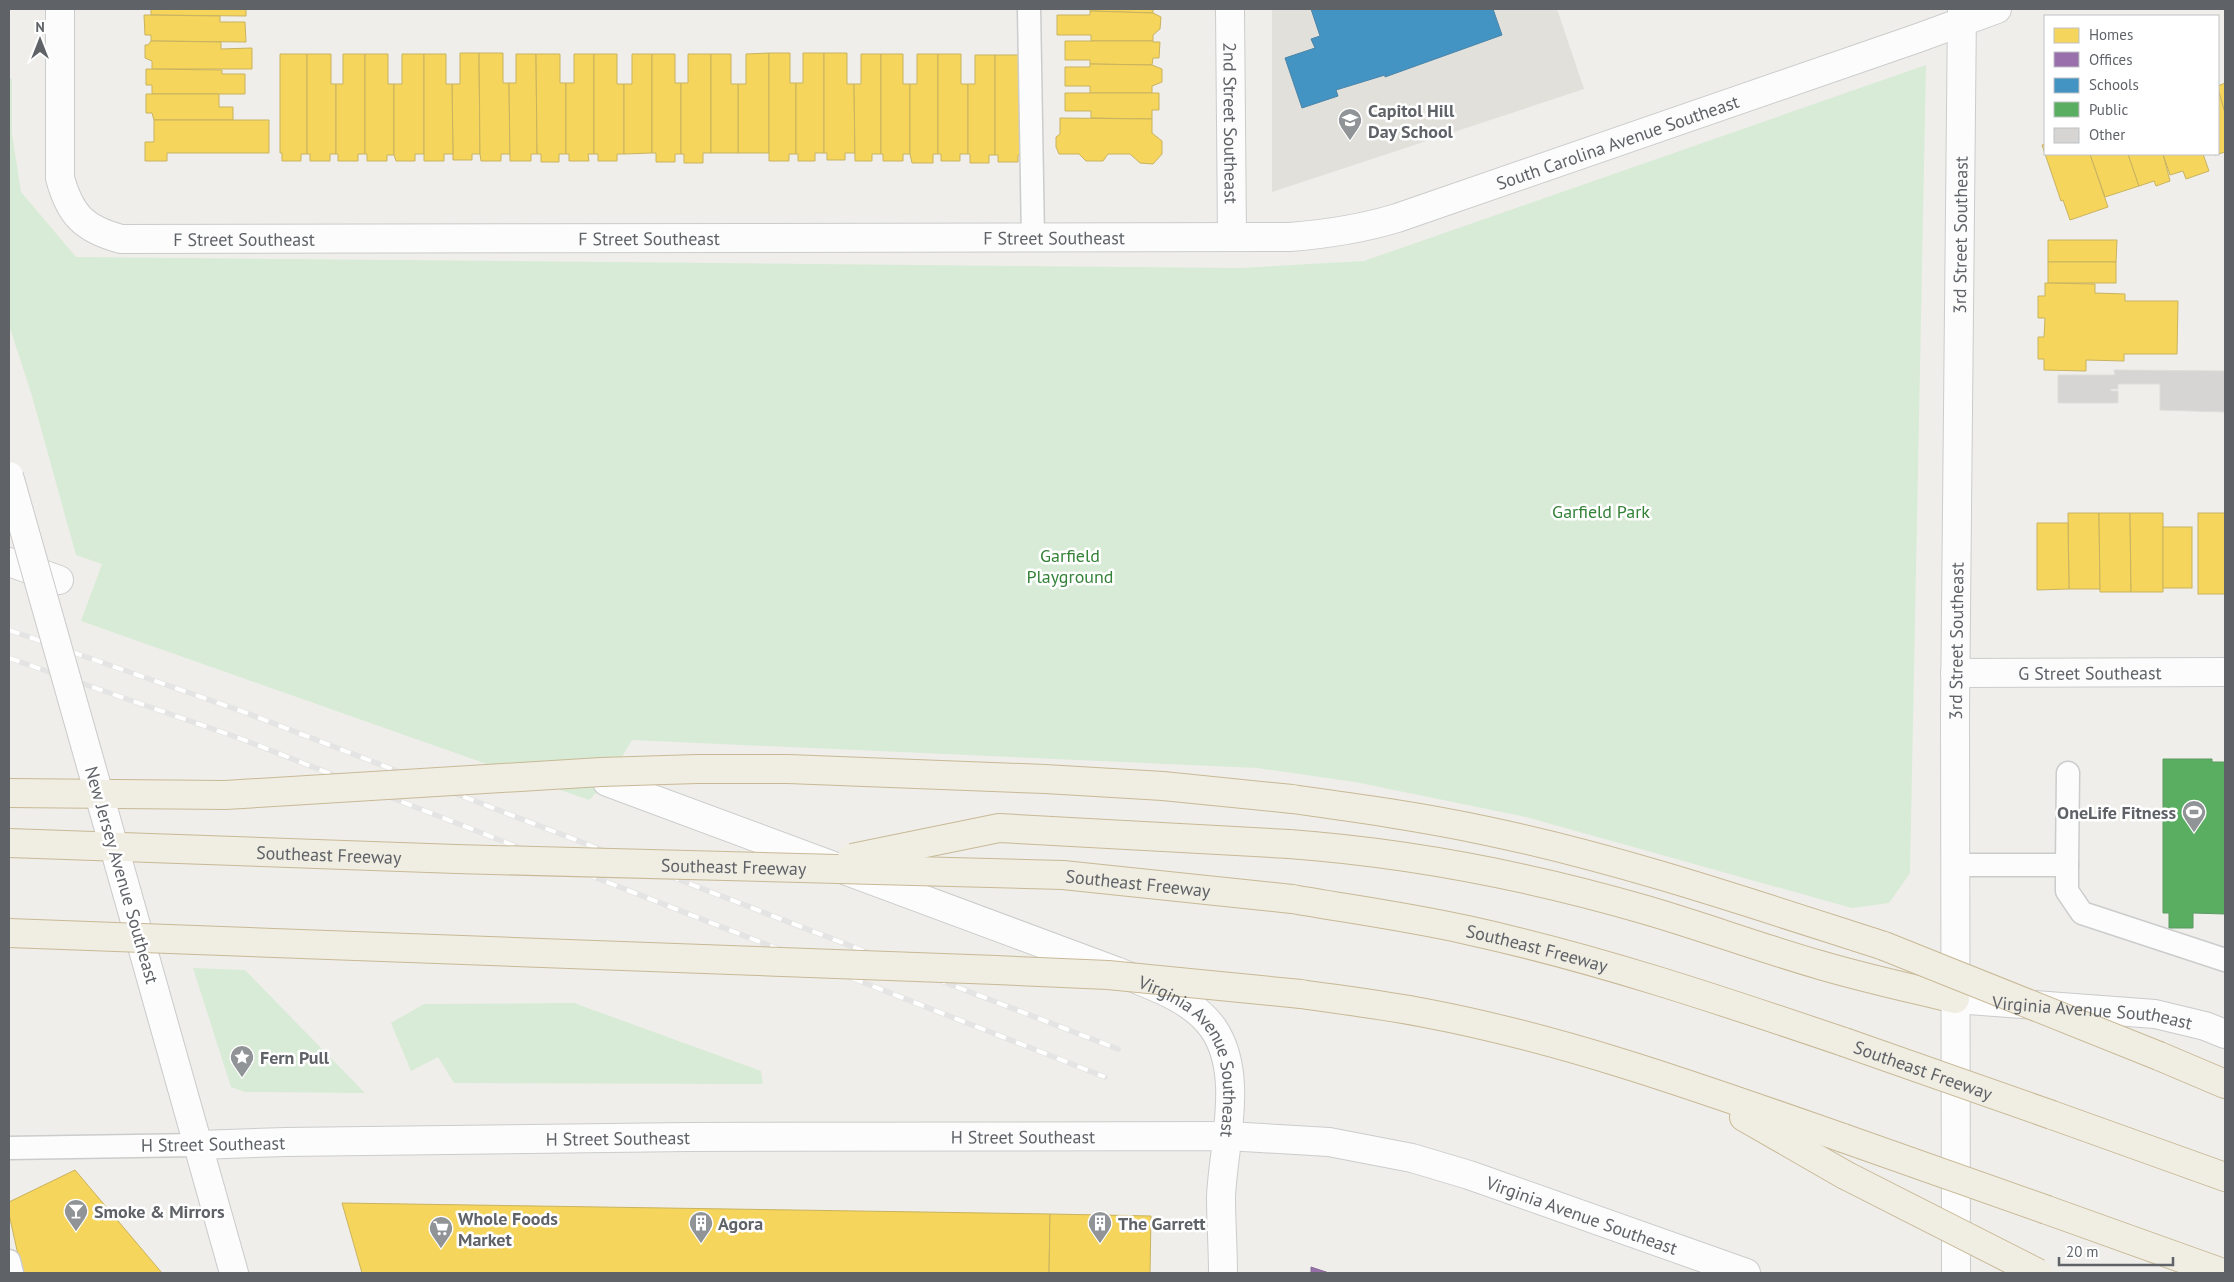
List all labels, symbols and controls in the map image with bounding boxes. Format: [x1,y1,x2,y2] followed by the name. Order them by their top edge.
[15,15,65,65] north arrow
[2044,15,2219,155] legend
[35,18,45,36] text: N
[2089,25,2133,44] text: Homes
[1219,42,1243,204] street label: 2nd Street Southeast
[2089,50,2133,69] text: Offices
[2089,75,2139,94] text: Schools
[1493,89,1742,194] street label: South Carolina Avenue Southeast
[1368,99,1455,143] place label: Capitol Hill Day School
[2089,100,2128,119] text: Public
[1337,107,1363,141] school or university icon: Capitol Hill Day School
[2089,125,2125,144] text: Other
[1947,156,1972,314] street label: 3rd Street Southeast
[578,226,720,250] street label: F Street Southeast
[983,226,1125,249] street label: F Street Southeast
[173,227,315,250] street label: F Street Southeast
[1552,500,1650,523] park label: Garfield Park
[1026,544,1114,588] park label: Garfield Playground
[1943,562,1968,720] street label: 3rd Street Southeast
[2018,661,2162,684] street label: G Street Southeast
[80,764,164,986] street label: New Jersey Avenue Southeast
[2181,799,2207,833] sports icon: OneLife Fitness
[2057,801,2176,824] place label: OneLife Fitness
[256,840,402,869] street label: Southeast Freeway
[661,853,807,880] street label: Southeast Freeway
[1065,864,1212,902] street label: Southeast Freeway
[1464,919,1611,977] street label: Southeast Freeway
[1134,969,1242,1139] street label: Virginia Avenue Southeast
[1990,990,2195,1034] street label: Virginia Avenue Southeast
[1851,1035,1996,1105] street label: Southeast Freeway
[229,1044,255,1078] place icon: Fern Pull
[260,1046,330,1069] place label: Fern Pull
[546,1125,690,1150] street label: H Street Southeast
[951,1125,1095,1148] street label: H Street Southeast
[141,1131,285,1157] street label: H Street Southeast
[1482,1170,1681,1259] street label: Virginia Avenue Southeast
[63,1198,89,1232] bar icon: Smoke & Mirrors
[94,1200,225,1223] place label: Smoke & Mirrors
[458,1207,558,1251] place label: Whole Foods Market
[688,1210,714,1244] building icon: Agora
[1087,1210,1113,1244] building icon: The Garrett
[718,1212,763,1235] place label: Agora
[1118,1212,1206,1235] place label: The Garrett
[428,1215,454,1249] supermarket icon: Whole Foods Market
[2059,1234,2173,1266] scale bar
[2066,1242,2099,1261] text: 20 m

